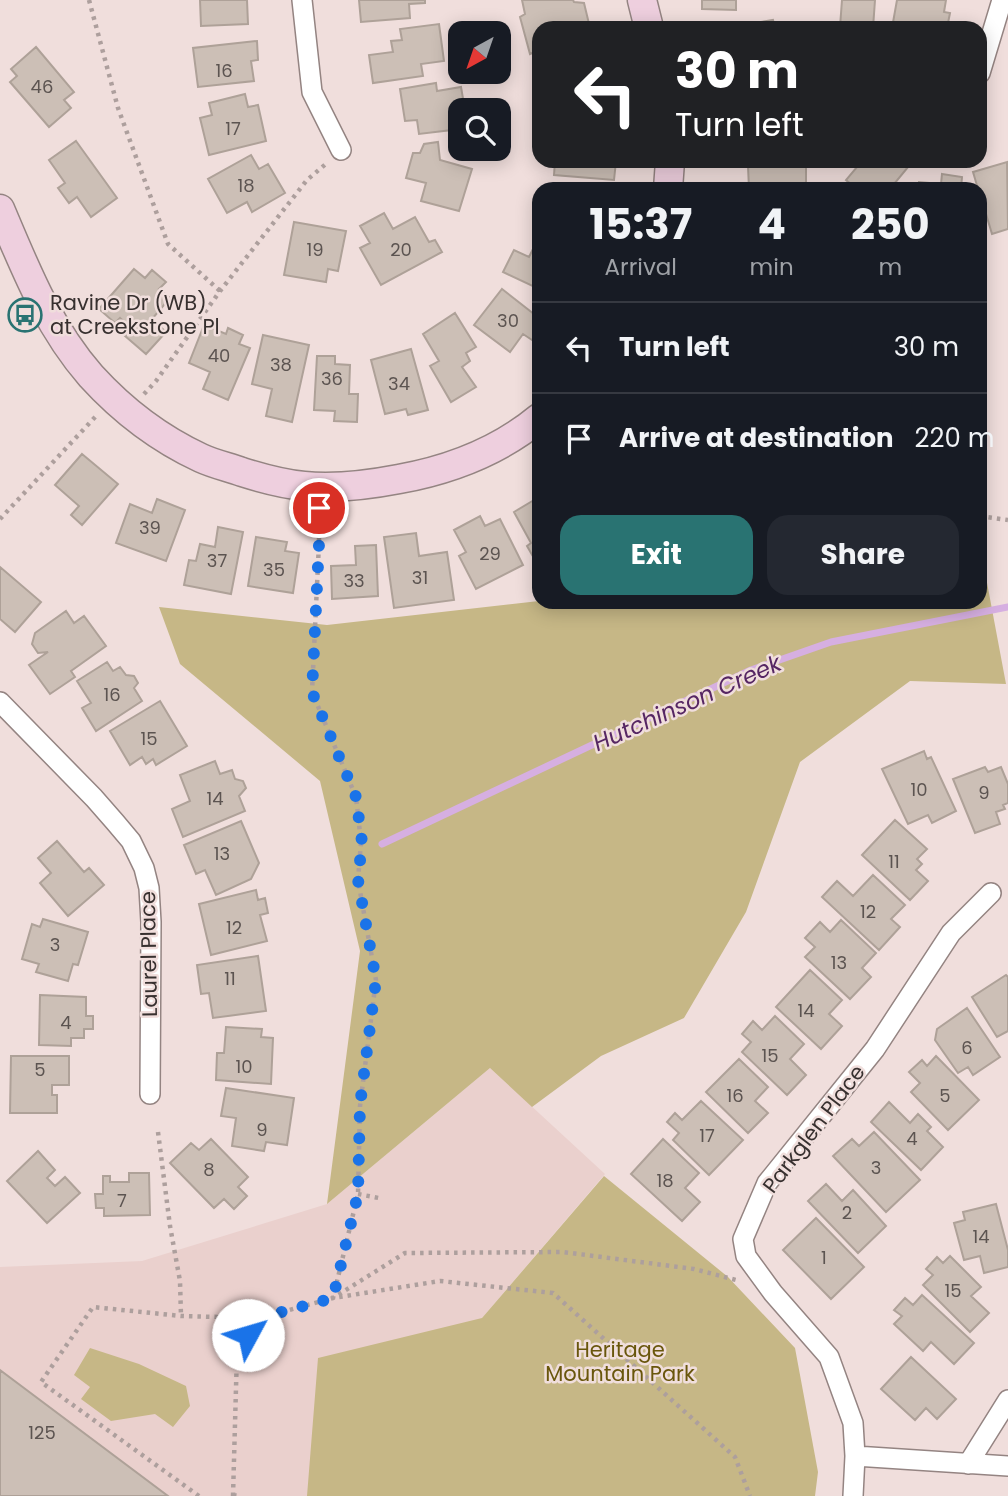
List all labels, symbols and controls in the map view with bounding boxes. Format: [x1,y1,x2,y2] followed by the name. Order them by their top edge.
[448,21,511,84] north arrow
[448,21,511,161] map controls
[675,37,799,105] text: 30 m
[560,49,651,140] icon: left
[215,58,233,83] house number: 16
[31,74,53,99] house number: 46
[448,98,511,161] button: search
[675,102,804,147] text: Turn left
[225,116,241,141] house number: 17
[237,173,255,198] house number: 18
[589,195,692,254] text: 15:37
[757,195,786,254] text: 4
[851,195,930,254] text: 250
[306,237,324,262] house number: 19
[390,237,412,262] house number: 20
[605,251,677,283] text: Arrival
[750,251,794,283] text: min
[878,251,902,283] text: m
[50,288,220,341] place label: Ravine Dr (WB) at Creekstone Pl
[6,296,44,334] bus stop icon: Ravine Dr (WB) at Creekstone Pl
[497,308,519,333] house number: 30
[560,329,598,367] icon: left
[619,329,730,365] text: Turn left
[894,329,959,365] text: 30 m
[208,343,230,368] house number: 40
[270,352,292,377] house number: 38
[321,366,343,391] house number: 36
[388,371,410,396] house number: 34
[560,420,598,458] icon: arrive
[619,420,894,456] text: Arrive at destination
[915,420,994,456] text: 220 m
[289,478,349,538] pin
[300,489,338,527] icon: arrive
[139,515,161,540] house number: 39
[560,515,753,595] button: Exit
[767,515,959,595] button: Share
[479,541,501,566] house number: 29
[207,548,227,573] house number: 37
[263,557,285,582] house number: 35
[412,565,428,590] house number: 31
[343,568,365,593] house number: 33
[588,647,787,759] water label: Hutchinson Creek
[103,682,121,707] house number: 16
[140,726,158,751] house number: 15
[910,777,928,802] house number: 10
[978,780,990,805] house number: 9
[206,786,224,811] house number: 14
[214,841,230,866] house number: 13
[888,849,900,874] house number: 11
[133,891,164,1017] street label: Laurel Place
[860,899,876,924] house number: 12
[226,915,242,940] house number: 12
[50,932,60,957] house number: 3
[831,950,847,975] house number: 13
[224,966,236,991] house number: 11
[797,998,815,1023] house number: 14
[60,1010,72,1035] house number: 4
[961,1035,973,1060] house number: 6
[761,1043,779,1068] house number: 15
[235,1054,253,1079] house number: 10
[34,1057,46,1082] house number: 5
[756,1059,871,1199] street label: Parkglen Place
[726,1083,744,1108] house number: 16
[939,1083,951,1108] house number: 5
[256,1117,268,1142] house number: 9
[699,1123,715,1148] house number: 17
[906,1126,918,1151] house number: 4
[871,1155,881,1180] house number: 3
[203,1157,215,1182] house number: 8
[656,1168,674,1193] house number: 18
[117,1188,127,1213] house number: 7
[842,1200,852,1225] house number: 2
[972,1224,990,1249] house number: 14
[821,1245,827,1270] house number: 1
[944,1278,962,1303] house number: 15
[211,1298,285,1372] position arrow
[545,1335,695,1388] park label: Heritage Mountain Park
[28,1420,56,1445] house number: 125

